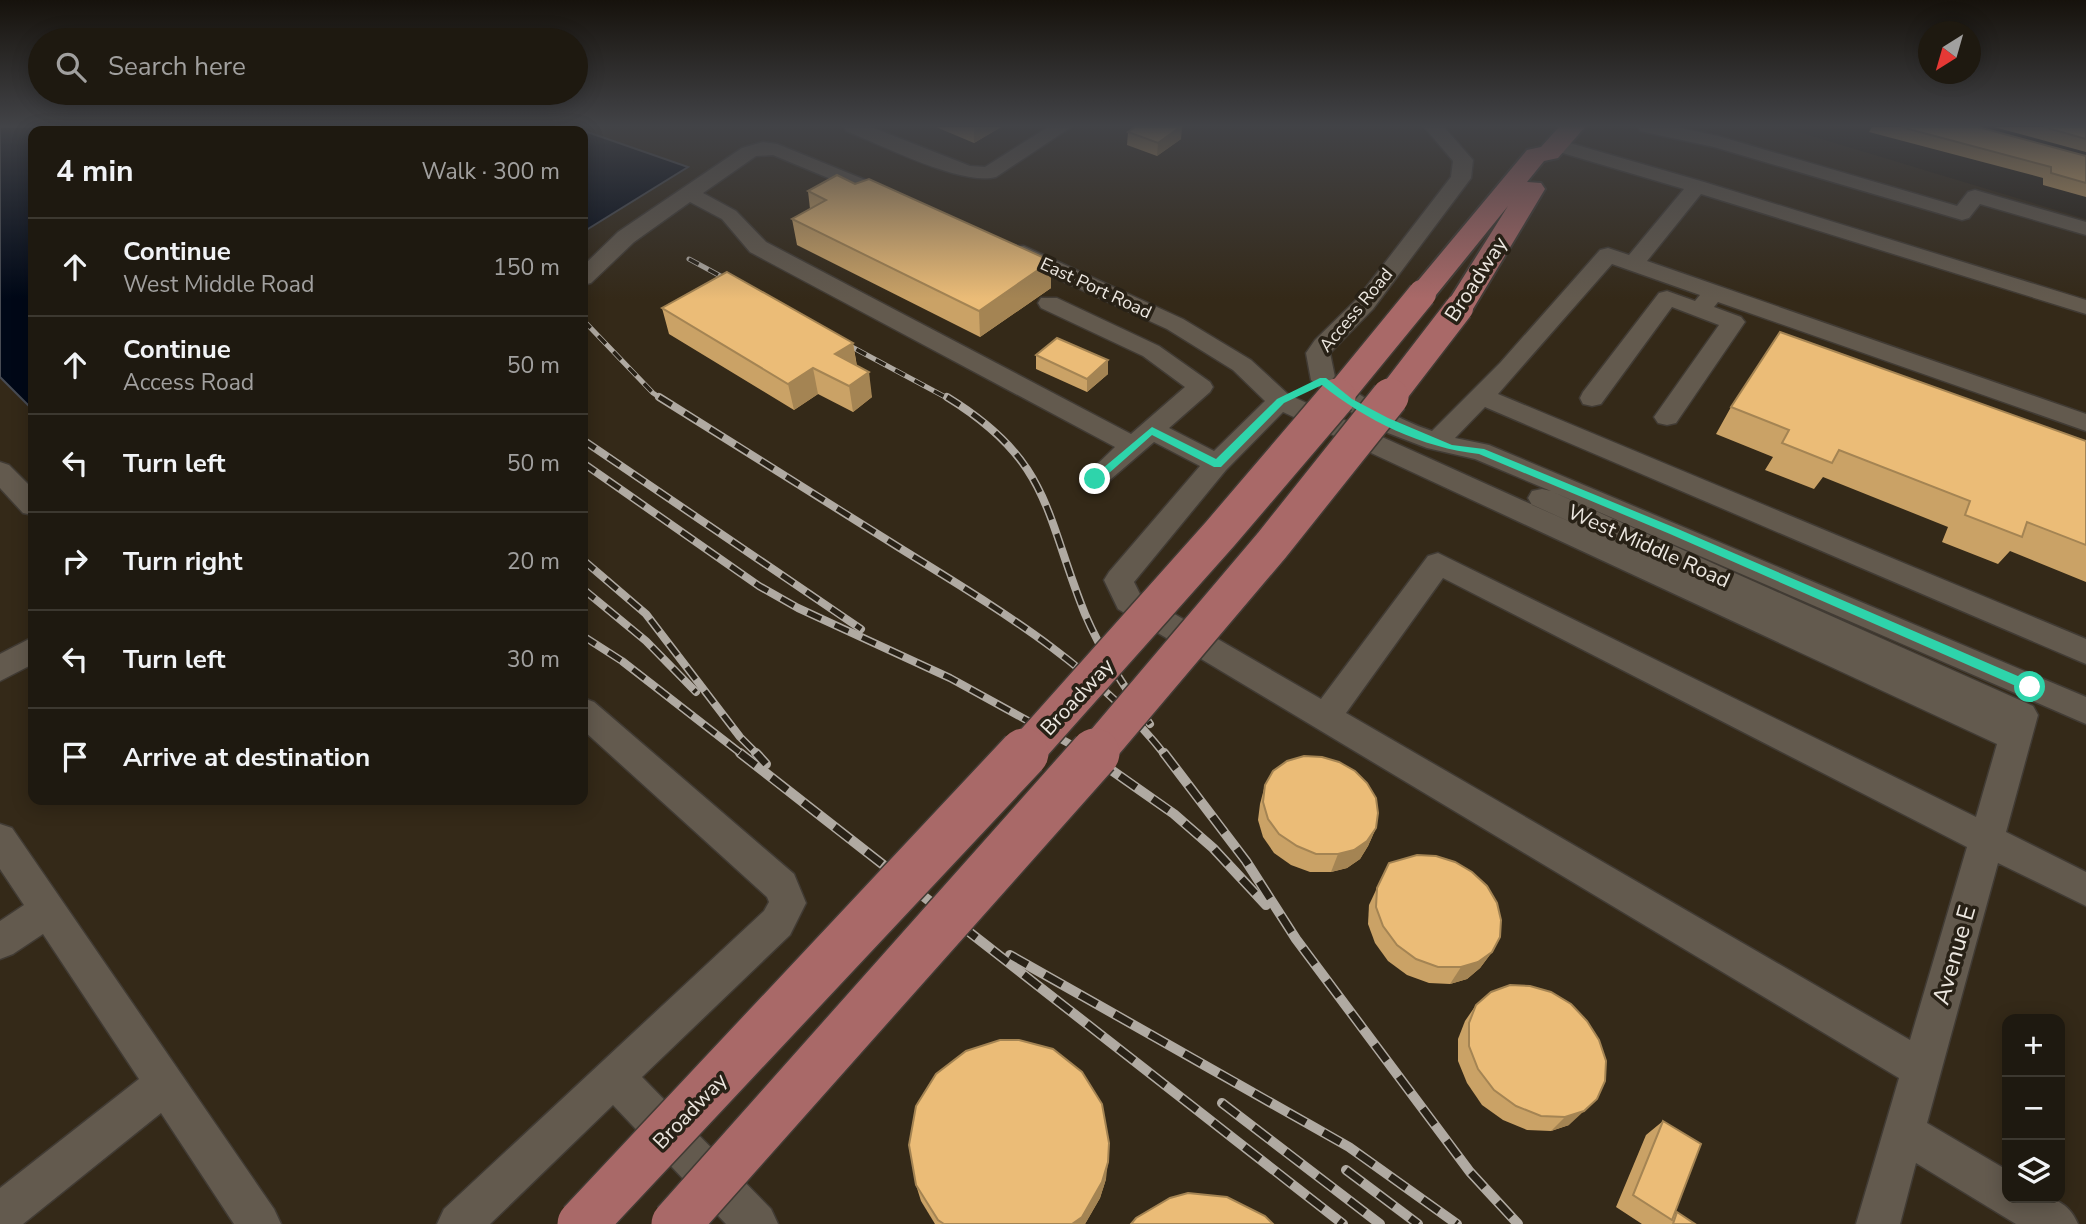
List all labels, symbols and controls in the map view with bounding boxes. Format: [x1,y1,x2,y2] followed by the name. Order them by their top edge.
[1918,21,1981,84] north arrow
[28,28,588,105] search box
[52,48,90,86] icon: search
[108,49,246,84] text: Search here
[56,151,134,192] text: 4 min
[421,156,560,187] text: Walk · 300 m
[1438,231,1514,327] street label: Broadway
[123,234,231,269] text: Continue
[56,248,94,286] icon: ahead
[493,252,560,283] text: 150 m
[1036,252,1156,324] street label: East Port Road
[1314,263,1398,357] street label: Access Road
[123,269,314,300] text: West Middle Road
[123,332,231,367] text: Continue
[56,346,94,384] icon: ahead
[507,350,560,381] text: 50 m
[123,367,254,398] text: Access Road
[56,444,94,482] icon: left
[123,446,226,481] text: Turn left
[507,448,560,479] text: 50 m
[1079,463,1110,494] route end
[1564,498,1734,594] street label: West Middle Road
[56,542,94,580] icon: right
[123,544,242,579] text: Turn right
[507,546,560,577] text: 20 m
[56,640,94,678] icon: left
[123,642,226,677] text: Turn left
[507,644,560,675] text: 30 m
[1034,652,1120,742] street label: Broadway
[2014,671,2045,702] route start
[56,738,94,776] icon: arrive
[123,740,370,775] text: Arrive at destination
[1925,902,1983,1008] street label: Avenue E
[2002,1014,2065,1203] map controls
[2002,1014,2065,1077] button: +
[647,1067,734,1155] street label: Broadway
[2002,1077,2065,1140] button: −
[2002,1140,2065,1203] button: layers

